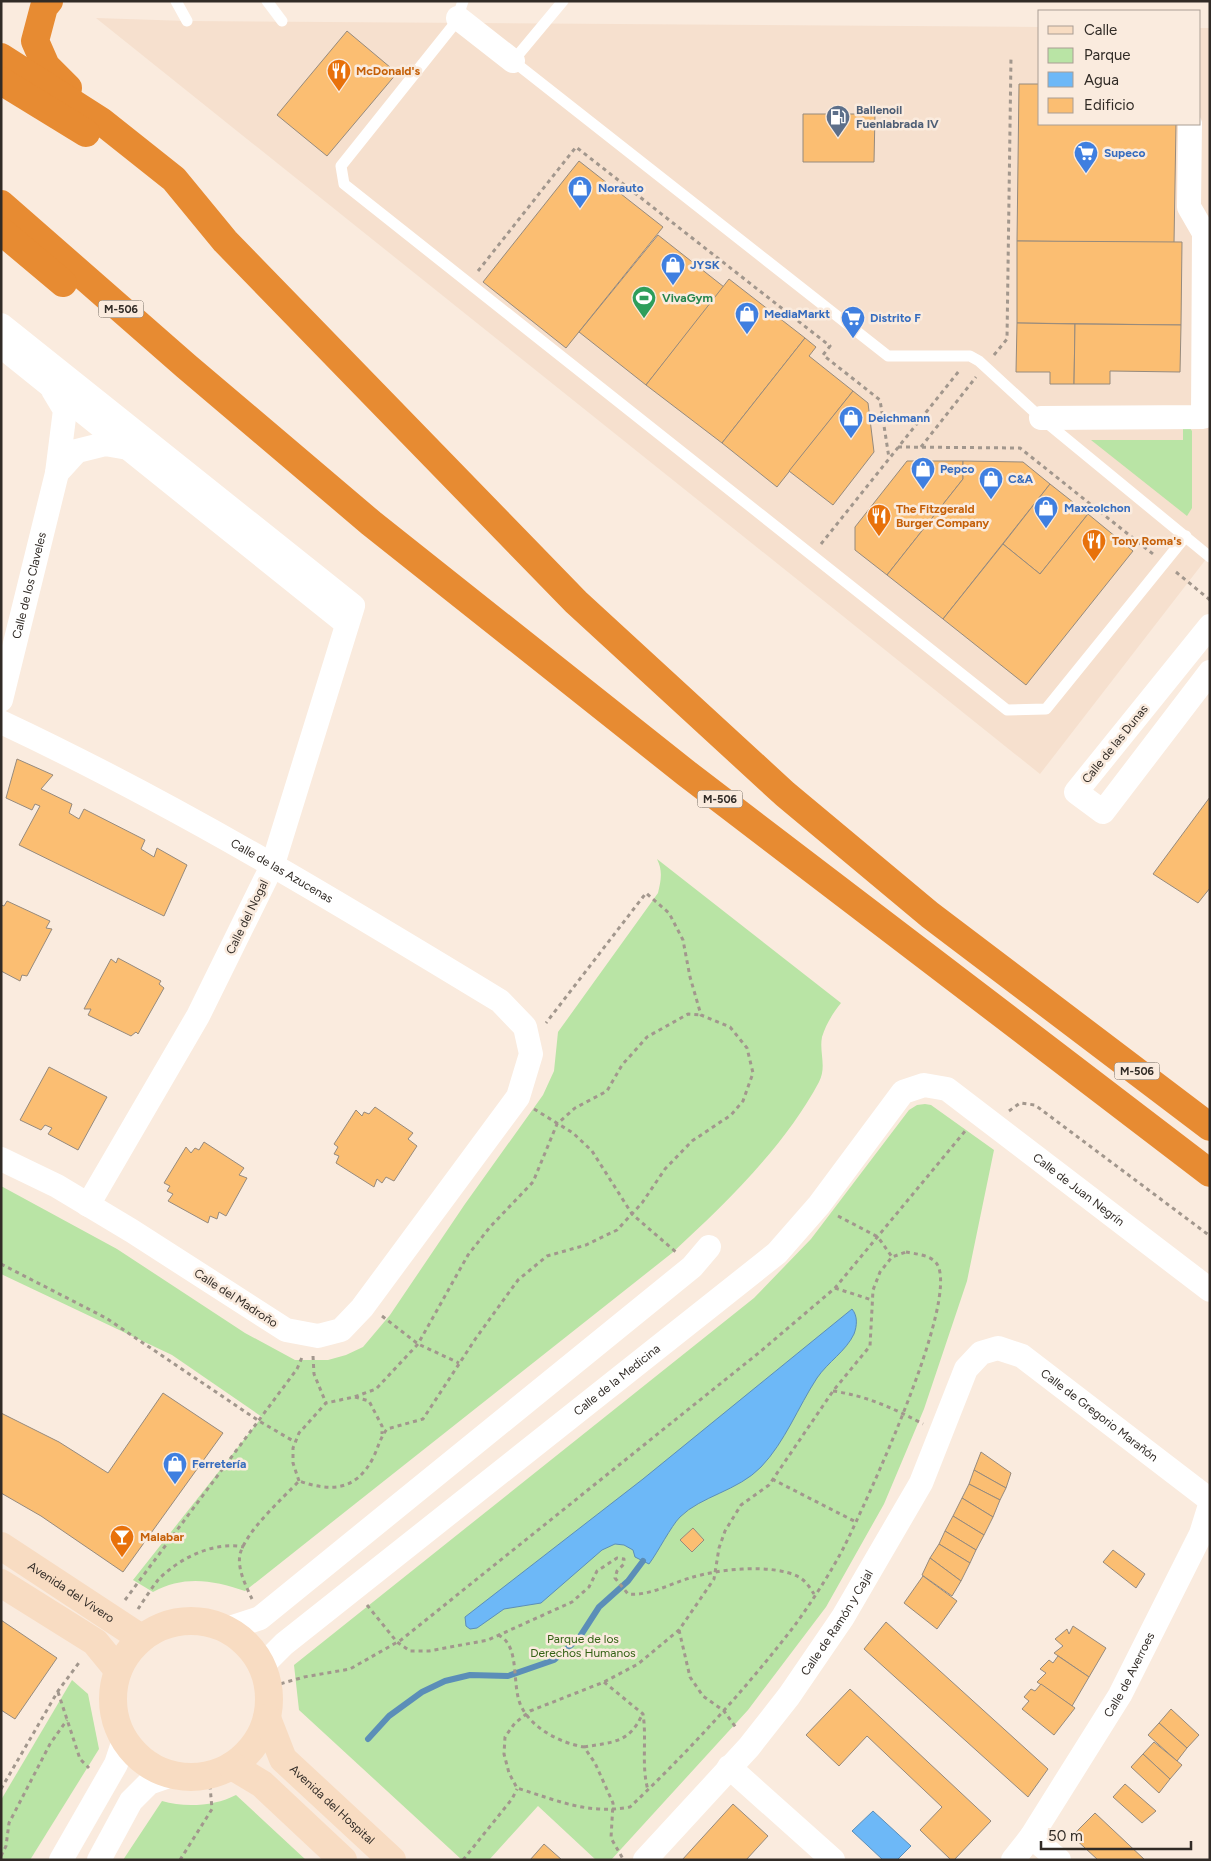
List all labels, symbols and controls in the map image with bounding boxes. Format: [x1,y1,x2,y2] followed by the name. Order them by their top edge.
[1038,10,1201,125] legend
[1084,21,1117,39] text: Calle
[1084,46,1131,64] text: Parque
[326,58,352,92] restaurant icon: McDonald's
[356,64,420,78] place label: McDonald's
[1084,71,1119,89] text: Agua
[1084,96,1135,114] text: Edificio
[856,103,939,131] place label: Ballenoil Fuenlabrada IV
[825,104,851,138] fuel station icon: Ballenoil Fuenlabrada IV
[1073,140,1099,174] supermarket icon: Supeco
[1104,146,1146,160] place label: Supeco
[567,175,593,209] shop icon: Norauto
[598,181,644,195] place label: Norauto
[660,252,686,286] shop icon: JYSK
[690,258,720,272] place label: JYSK
[631,285,657,319] sports icon: VivaGym
[662,291,713,305] place label: VivaGym
[98,300,144,318] road number: M-506
[734,301,760,335] shop icon: MediaMarkt
[840,305,866,339] supermarket icon: Distrito F
[764,307,830,321] place label: MediaMarkt
[870,311,921,325] place label: Distrito F
[838,405,864,439] shop icon: Deichmann
[868,411,930,425] place label: Deichmann
[910,456,936,490] shop icon: Pepco
[940,462,975,476] place label: Pepco
[978,466,1004,500] shop icon: C&A
[1008,472,1033,486] place label: C&A
[1033,495,1059,529] shop icon: Maxcolchon
[1064,501,1131,515] place label: Maxcolchon
[896,502,989,530] place label: The Fitzgerald Burger Company
[866,503,892,537] restaurant icon: The Fitzgerald Burger Company
[1081,528,1107,562] restaurant icon: Tony Roma's
[9,530,49,640] street label: Calle de los Claveles
[1112,534,1182,548] place label: Tony Roma's
[1079,702,1151,786] street label: Calle de las Dunas
[698,791,742,808] road number: M-506
[228,836,336,906] street label: Calle de las Azucenas
[223,878,271,956] street label: Calle del Nogal
[1114,1062,1160,1080] road number: M-506
[1030,1150,1127,1229] street label: Calle de Juan Negrín
[192,1266,280,1330] street label: Calle del Madroño
[571,1341,663,1419] street label: Calle de la Medicina
[1038,1366,1161,1465] street label: Calle de Gregorio Marañón
[162,1451,188,1485] shop icon: Ferretería
[192,1457,246,1471] place label: Ferretería
[109,1524,135,1558] bar icon: Malabar
[140,1530,185,1544] place label: Malabar
[25,1559,117,1626] street label: Avenida del Vivero
[798,1567,876,1678] street label: Calle de Ramón y Cajal
[1101,1630,1158,1720] street label: Calle de Averroes
[530,1632,636,1660] park label: Parque de los Derechos Humanos
[287,1762,377,1847] street label: Avenida del Hospital
[1041,1818,1191,1850] scale bar
[1048,1827,1083,1845] text: 50 m

